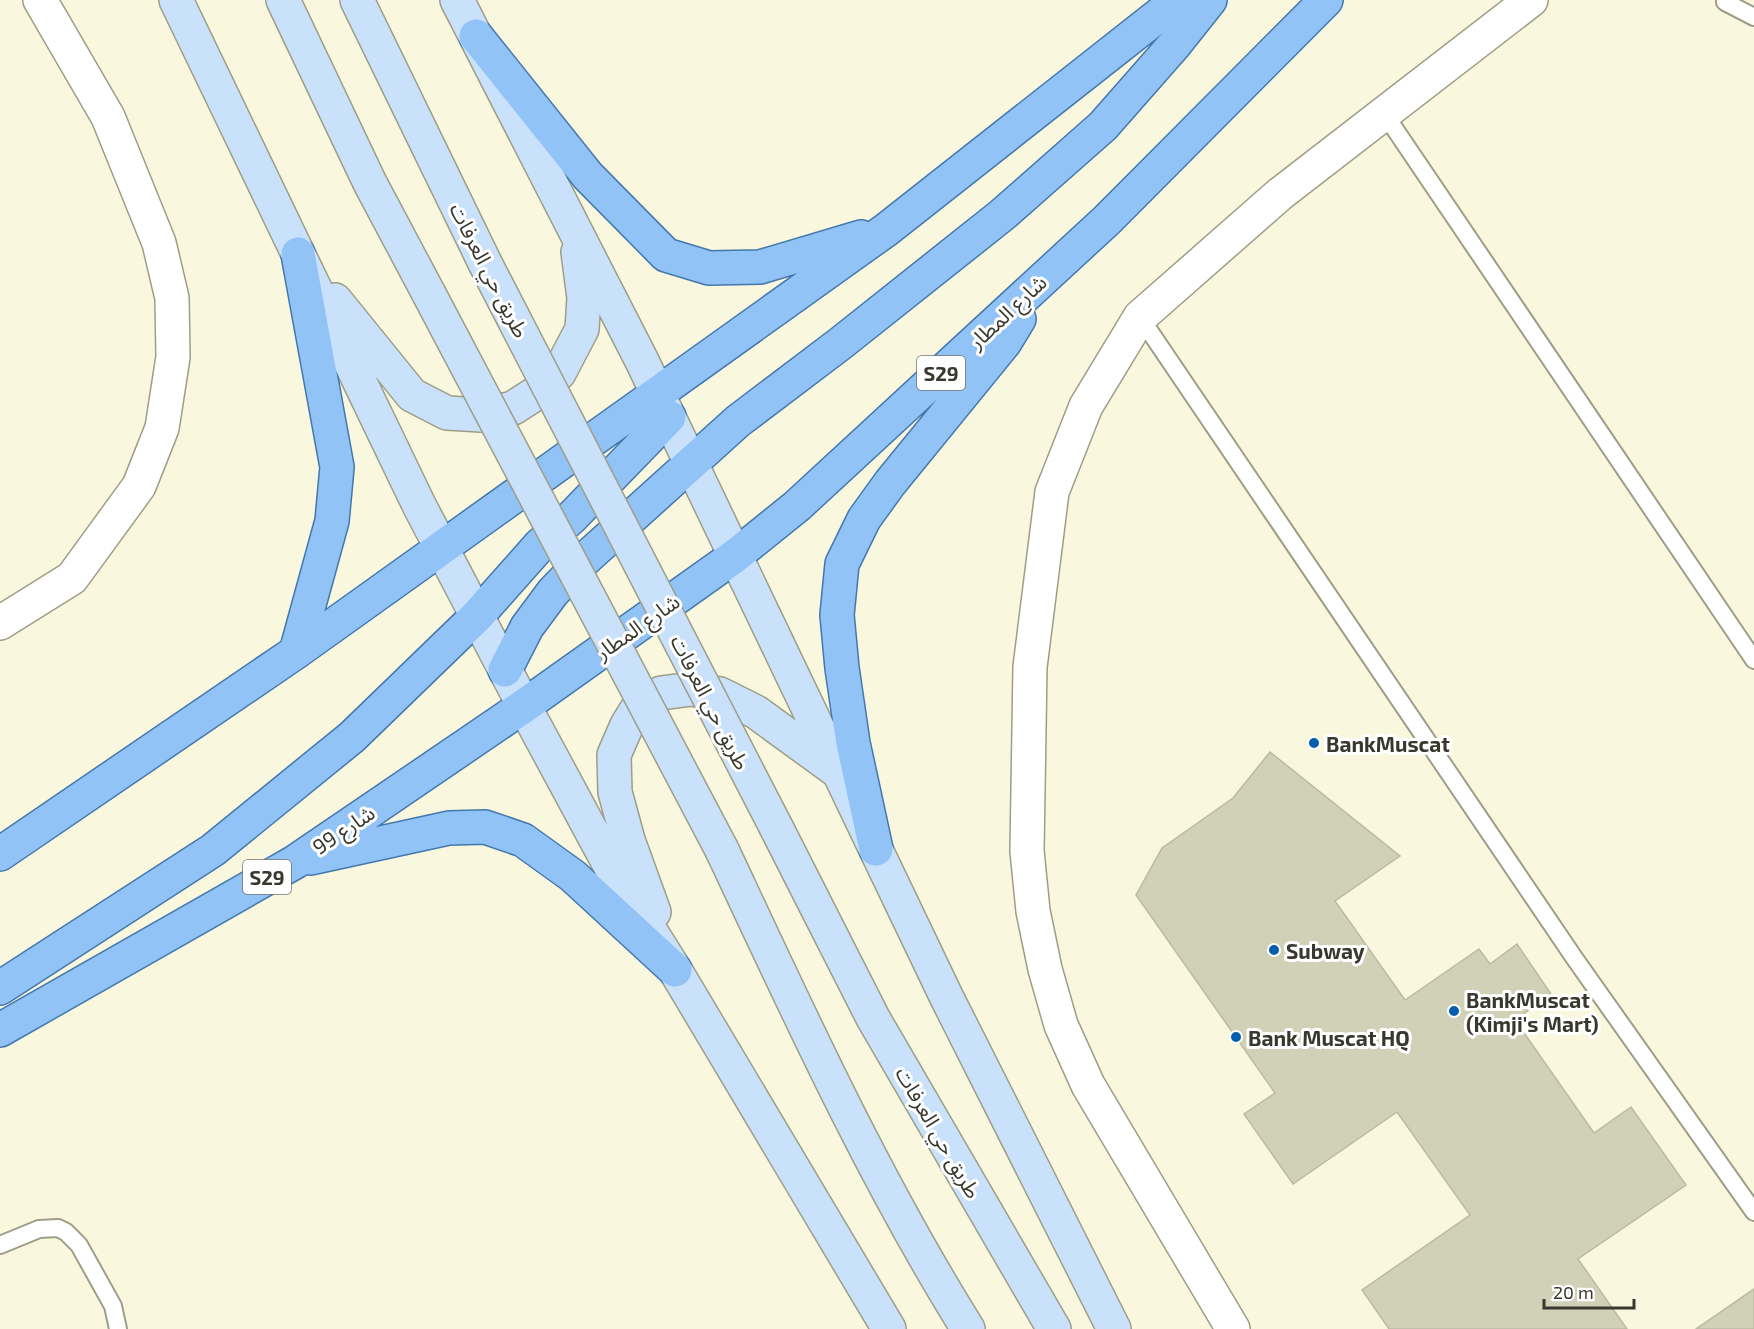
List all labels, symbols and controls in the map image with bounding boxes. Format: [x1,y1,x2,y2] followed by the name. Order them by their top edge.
[441,198,535,344] street label: طريق حي العرفات
[962,269,1054,357] street label: شارع المطار
[917,356,965,390] road number: S29
[589,588,686,668] street label: شارع المطار
[662,630,756,776] street label: طريق حي العرفات
[1326,731,1450,756] place label: BankMuscat
[1307,736,1321,750] marker: BankMuscat
[307,799,381,862] street label: 99 شارع
[243,860,291,894] road number: S29
[1286,938,1365,964] place label: Subway
[1267,943,1281,957] marker: Subway
[1466,987,1599,1036] place label: BankMuscat (Kimji's Mart)
[1447,1004,1461,1018] marker: BankMuscat (Kimji's Mart)
[1248,1025,1410,1051] place label: Bank Muscat HQ
[1229,1030,1243,1044] marker: Bank Muscat HQ
[887,1062,987,1205] street label: طريق حي العرفات
[1544,1272,1634,1310] scale bar
[1553,1281,1594,1303] text: 20 m

